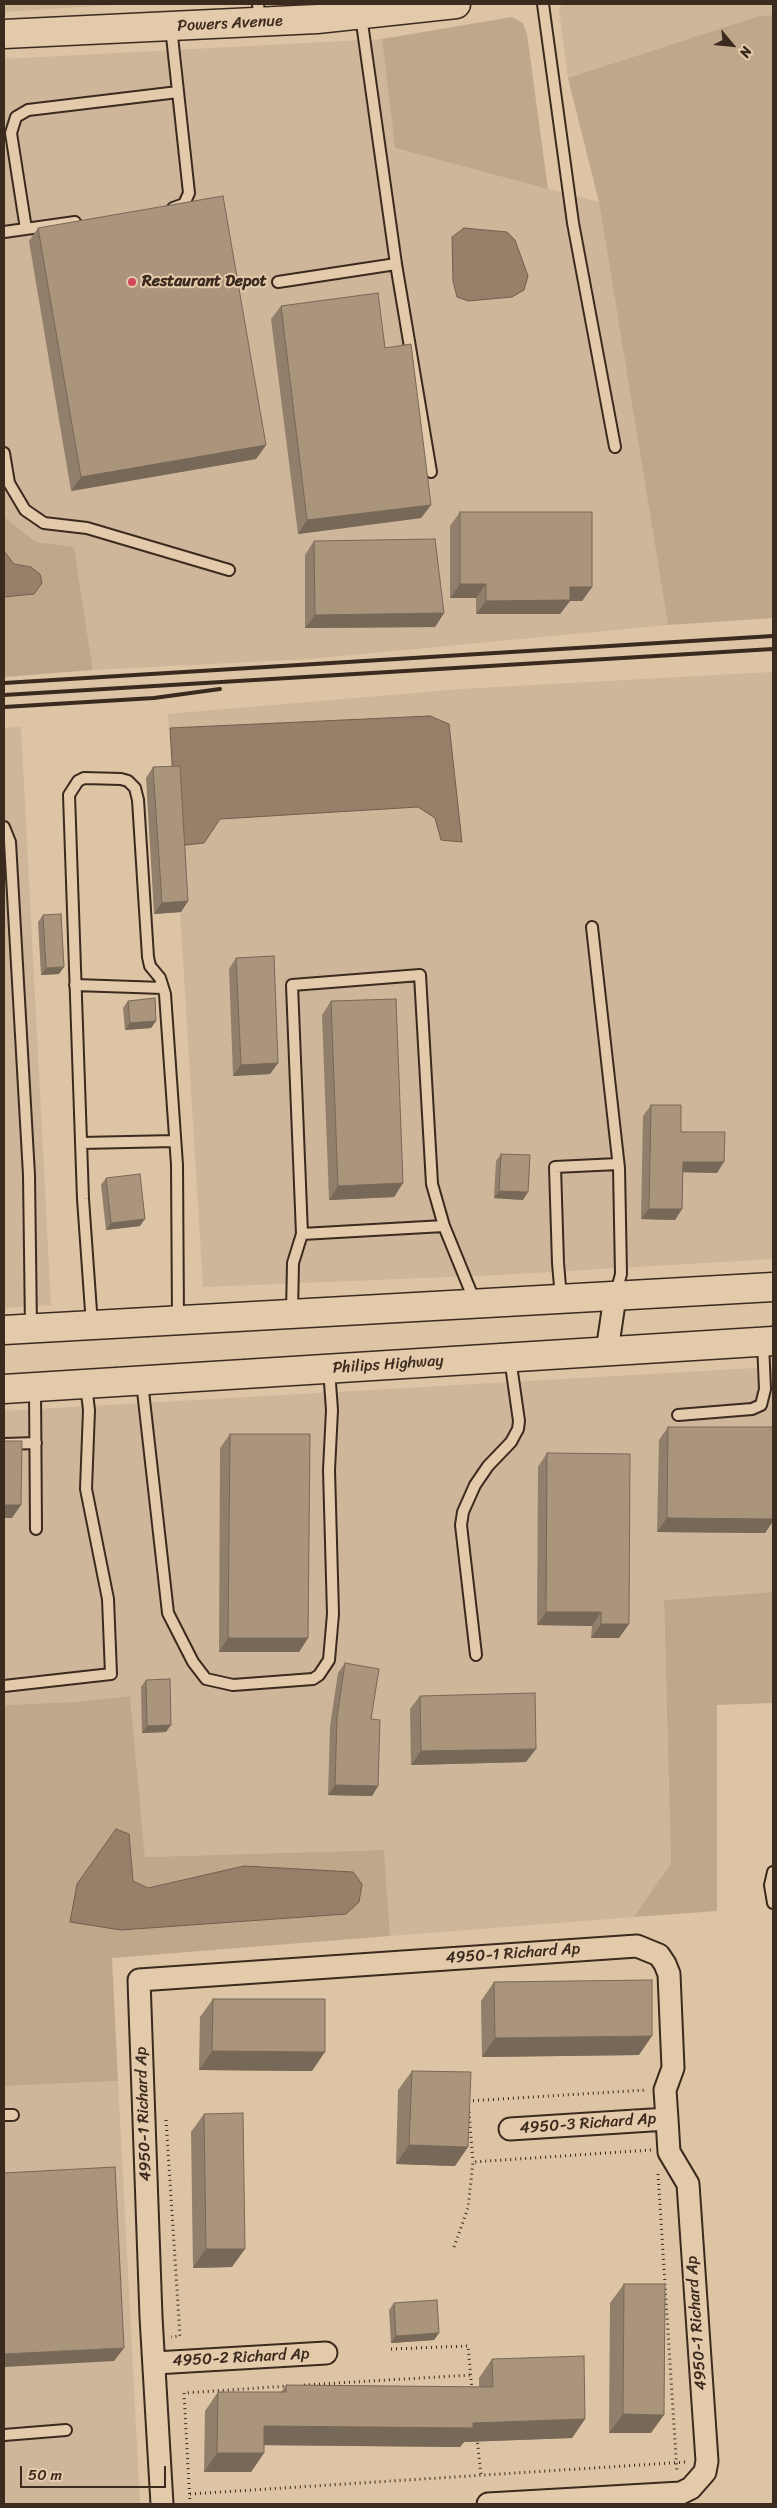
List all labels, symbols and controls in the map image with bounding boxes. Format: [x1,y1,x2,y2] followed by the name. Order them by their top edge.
[177,12,283,36] street label: Powers Avenue
[707,20,757,70] north arrow
[732,42,759,62] text: N
[142,272,267,292] place label: Restaurant Depot
[126,276,138,288] marker: Restaurant Depot
[332,1352,444,1378] street label: Philips Highway
[445,1940,581,1968] street label: 4950-1 Richard Ap
[132,2046,156,2182] street label: 4950-1 Richard Ap
[519,2110,657,2138] street label: 4950-3 Richard Ap
[683,2255,711,2391] street label: 4950-1 Richard Ap
[172,2345,310,2371] street label: 4950-2 Richard Ap
[22,2456,169,2488] scale bar
[28,2462,62,2488] text: 50 m

